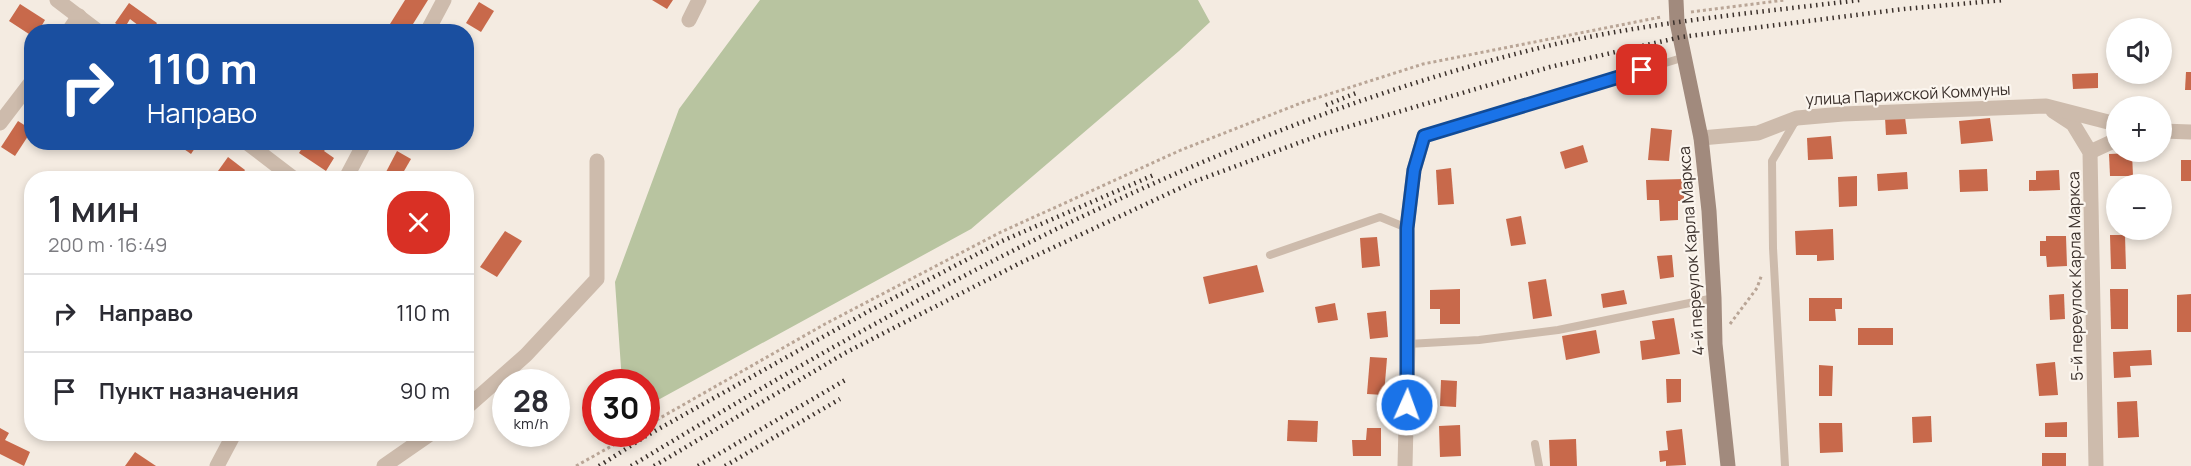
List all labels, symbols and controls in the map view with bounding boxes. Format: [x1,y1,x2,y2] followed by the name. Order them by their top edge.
[2106,18,2172,240] map controls
[2106,18,2172,84] button: sound
[147,39,258,97] text: 110 m
[1616,44,1667,95] pin
[48,48,126,126] icon: right
[1625,53,1658,86] icon: arrive
[1805,78,2011,110] street label: улица Парижской Коммуны
[147,94,257,131] text: Направо
[2106,96,2172,162] button: +
[1673,146,1709,356] street label: 4-й переулок Карла Маркса
[2062,171,2088,381] street label: 5-й переулок Карла Маркса
[2106,174,2172,240] button: −
[48,184,140,233] text: 1 мин
[387,191,450,254] button: close
[48,231,167,258] text: 200 m · 16:49
[48,297,81,330] icon: right
[99,298,193,328] text: Направо
[396,298,450,328] text: 110 m
[582,369,660,447] speed limit sign: 30
[1375,373,1439,437] position arrow
[48,375,81,408] icon: arrive
[99,376,299,406] text: Пункт назначения
[400,376,450,406] text: 90 m
[513,380,549,421] text: 28
[514,413,548,434] text: km/h

